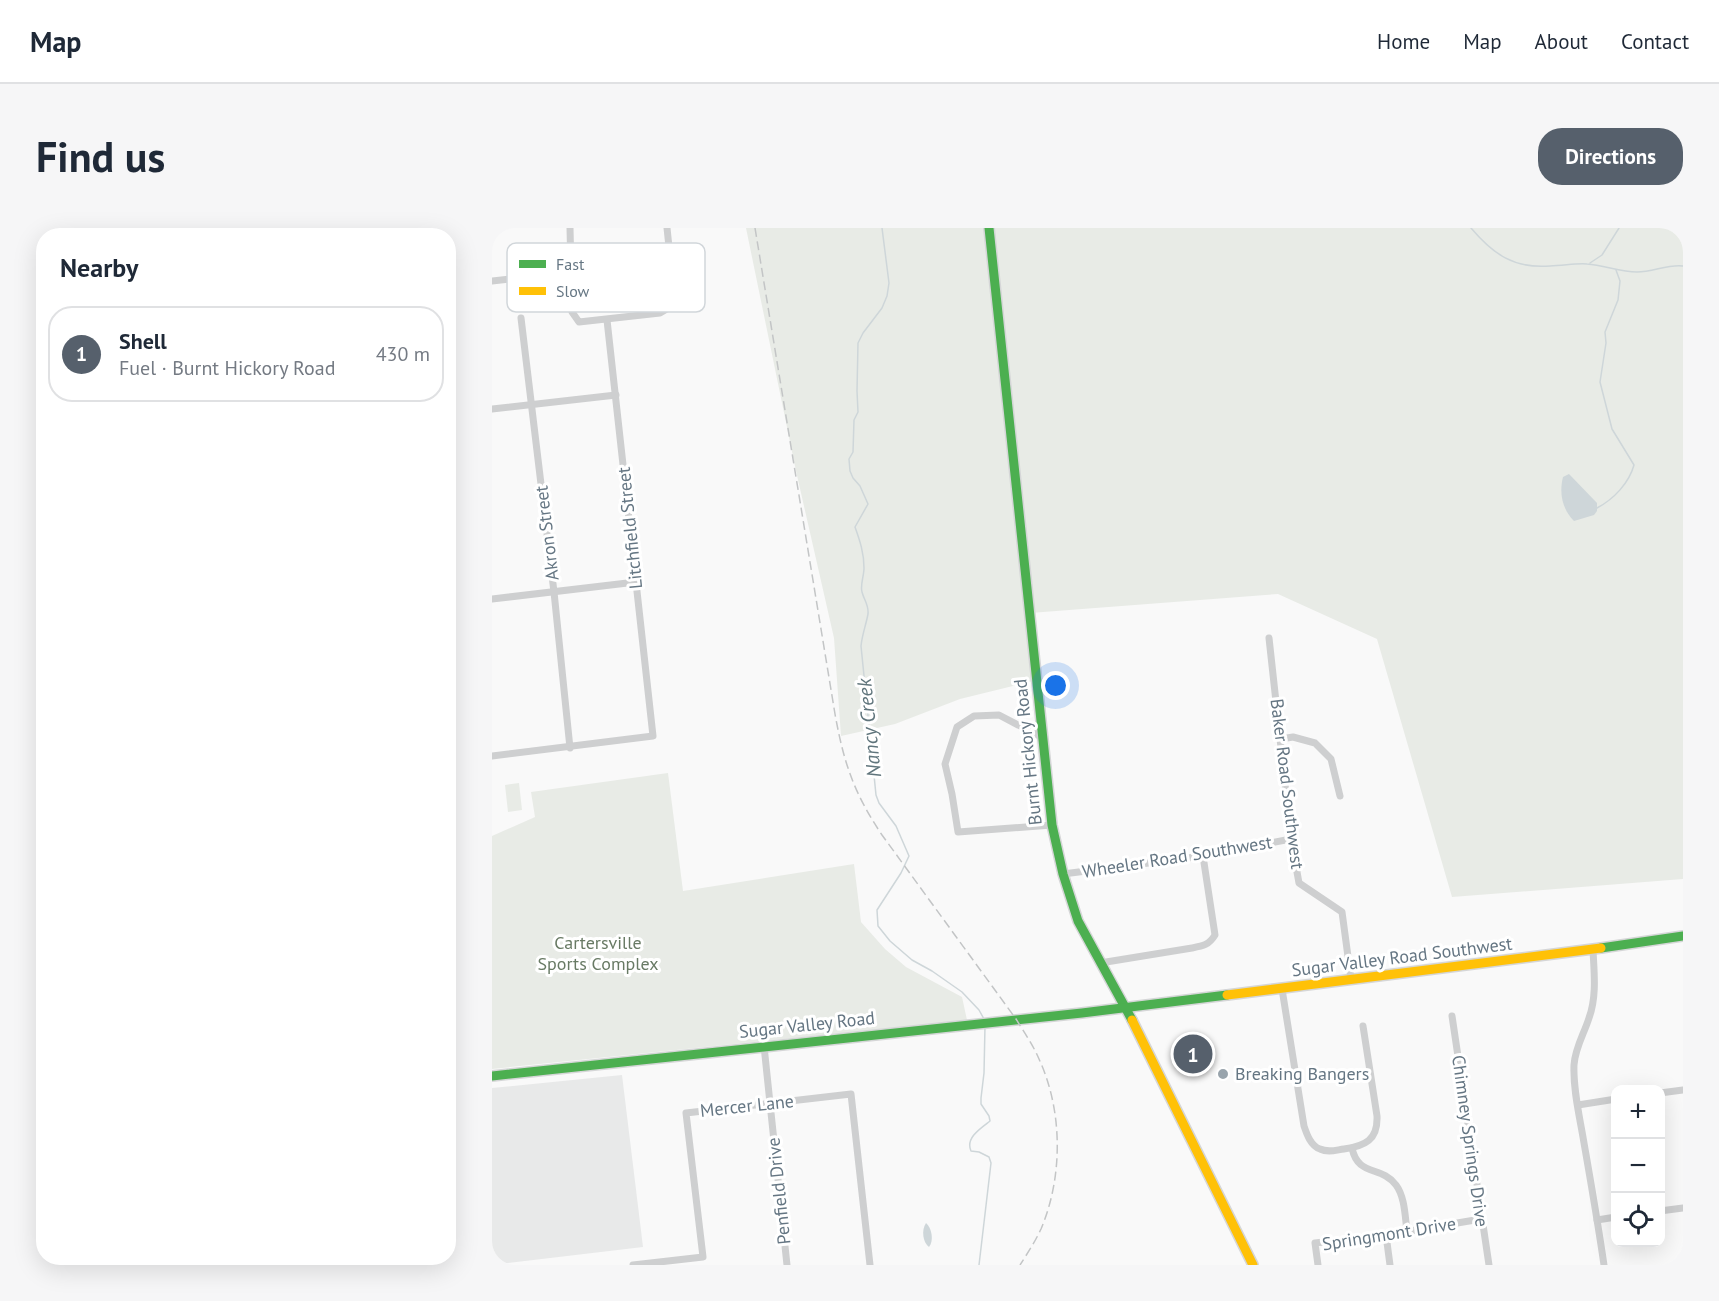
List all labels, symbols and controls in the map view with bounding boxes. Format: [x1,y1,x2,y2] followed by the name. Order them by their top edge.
[30,23,81,60] text: Map
[1377,28,1430,55] text: Home
[1463,28,1502,55] text: Map
[1535,28,1588,55] text: About
[1621,28,1689,55] text: Contact
[1538,128,1683,185] button: Directions
[36,129,165,184] text: Find us
[507,243,705,312] legend
[60,251,138,284] text: Nearby
[556,254,585,274] text: Fast
[556,281,590,301] text: Slow
[119,327,167,355] text: Shell
[76,341,87,367] text: 1
[376,341,430,367] text: 430 m
[119,355,335,381] text: Fuel · Burnt Hickory Road
[612,466,647,590] street label: Litchfield Street
[529,484,564,582] street label: Akron Street
[1041,671,1070,700] your location
[851,676,887,779] water label: Nancy Creek
[1008,678,1047,826] street label: Burnt Hickory Road
[1266,697,1309,870] street label: Baker Road Southwest
[1080,830,1273,883] street label: Wheeler Road Southwest
[538,931,659,975] park label: Cartersville Sports Complex
[1290,932,1513,981] street label: Sugar Valley Road Southwest
[738,1006,876,1043] street label: Sugar Valley Road
[1174,1032,1212,1076] pin: 1
[1447,1054,1494,1228] street label: Chimney Springs Drive
[1235,1062,1369,1085] place label: Breaking Bangers
[1216,1067,1230,1081] marker: Breaking Bangers
[1611,1085,1665,1247] map controls
[1611,1085,1665,1139] button: +
[699,1089,795,1122] street label: Mercer Lane
[761,1136,796,1246] street label: Penfield Drive
[1611,1139,1665,1193] button: −
[1611,1193,1665,1247] button: locate
[1320,1212,1457,1255] street label: Springmont Drive

